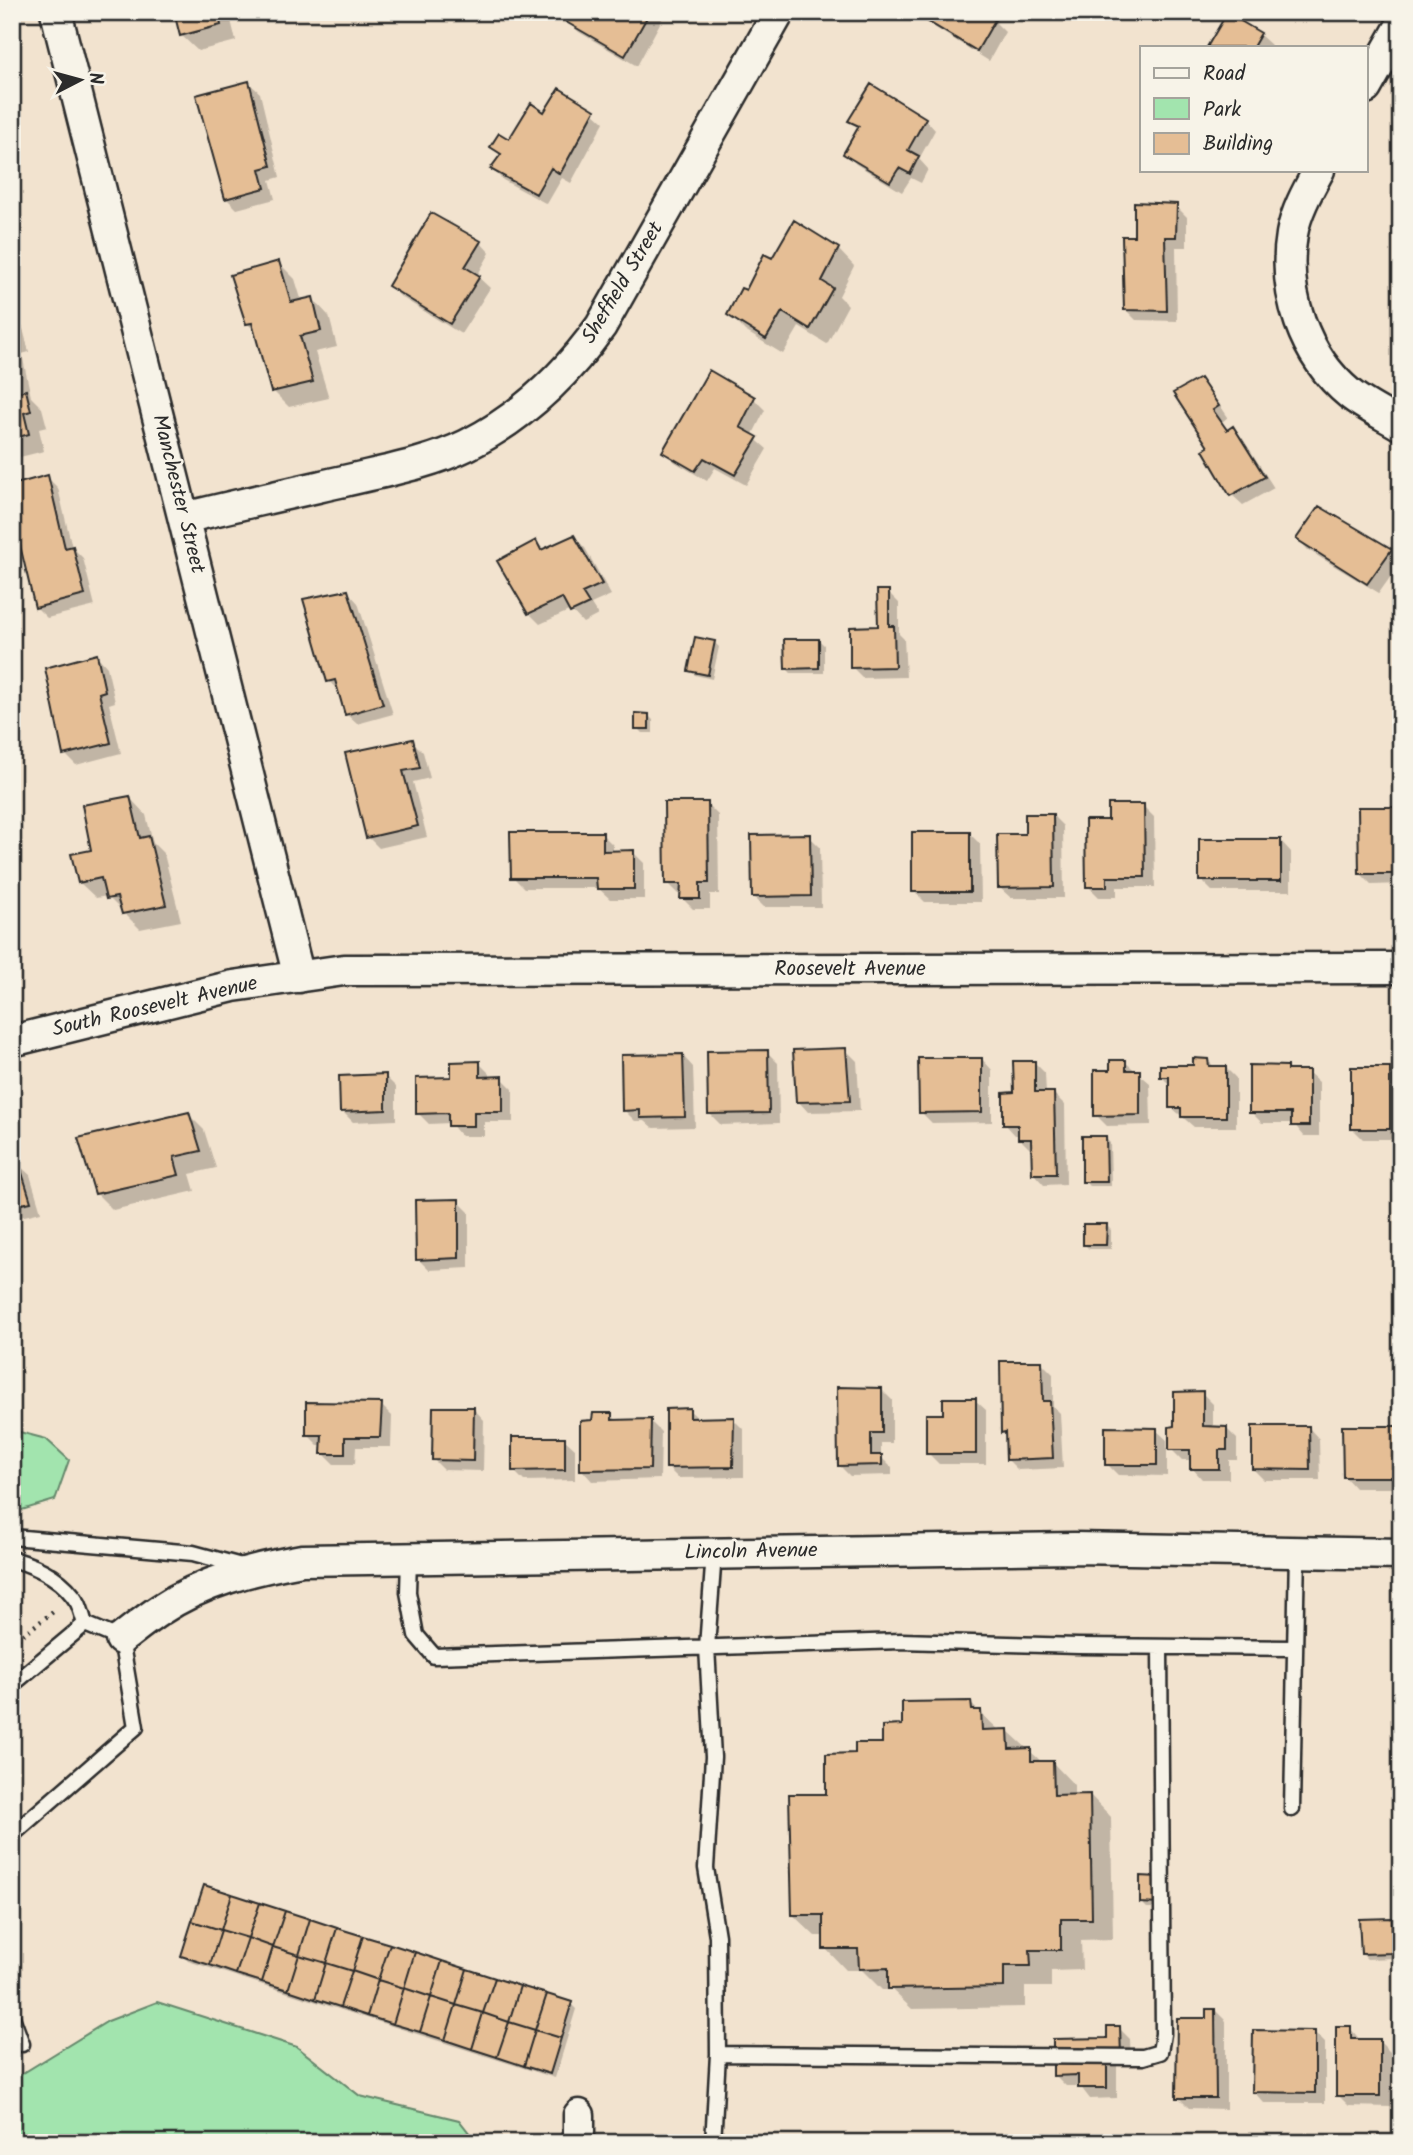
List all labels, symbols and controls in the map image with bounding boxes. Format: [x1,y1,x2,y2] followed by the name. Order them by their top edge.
[46,46,116,116] north arrow
[1140,46,1368,172] legend
[1203,58,1246,91] text: Road
[79,71,110,86] text: N
[1203,94,1241,127] text: Park
[1203,128,1273,161] text: Building
[573,215,673,350] street label: Sheffield Street
[142,411,214,578] street label: Manchester Street
[774,953,926,986] street label: Roosevelt Avenue
[49,967,262,1047] street label: South Roosevelt Avenue
[684,1534,818,1570] street label: Lincoln Avenue

